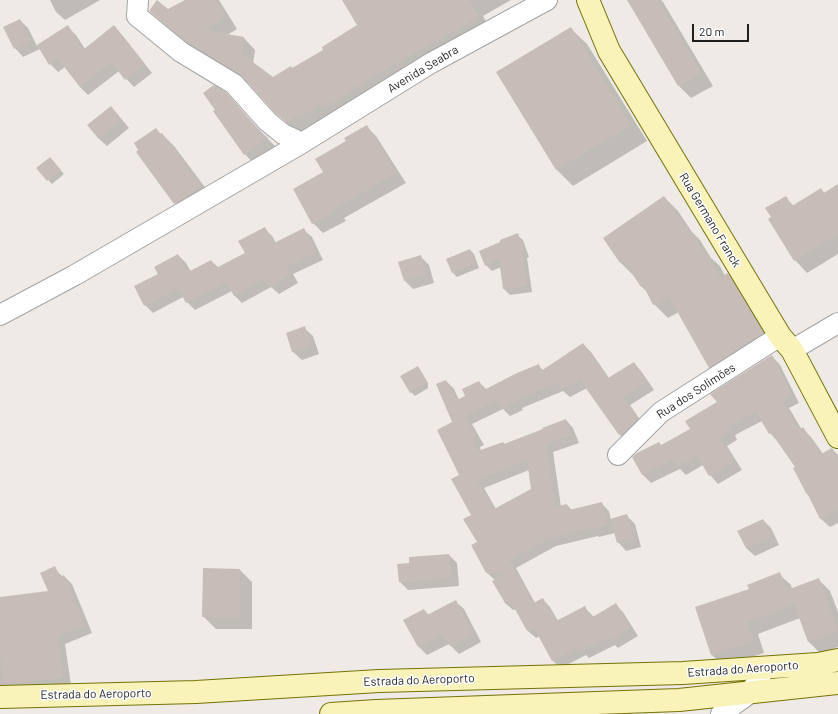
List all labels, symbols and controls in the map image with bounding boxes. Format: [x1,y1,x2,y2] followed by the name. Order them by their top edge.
[694,16,751,42] scale bar
[699,24,725,38] text: 20 m
[385,42,461,96] street label: Avenida Seabra
[676,170,744,270] street label: Rua Germano Franck
[654,360,738,422] street label: Rua dos Solimões
[687,658,799,680] street label: Estrada do Aeroporto
[363,671,475,689] street label: Estrada do Aeroporto
[40,686,152,702] street label: Estrada do Aeroporto

